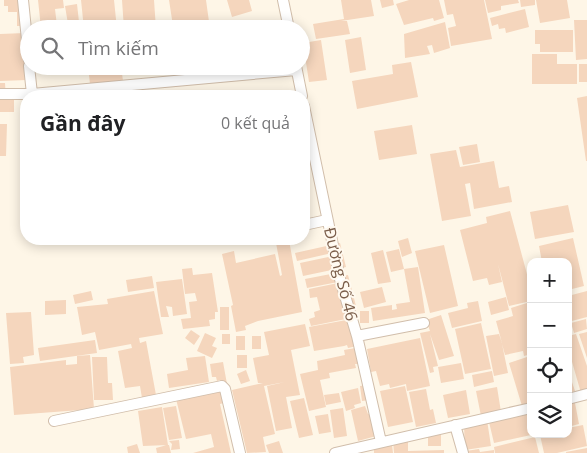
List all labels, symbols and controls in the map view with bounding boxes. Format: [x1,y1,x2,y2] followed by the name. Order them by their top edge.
[20,20,310,75] search box
[38,34,66,62] icon: search
[78,35,159,61] text: Tìm kiếm
[40,109,125,137] text: Gần đây
[221,112,290,134] text: 0 kết quả
[319,225,363,323] street label: Đường Số 46
[527,258,572,438] map controls
[527,258,572,303] button: +
[527,303,572,348] button: −
[527,348,572,393] button: locate
[527,393,572,438] button: layers

